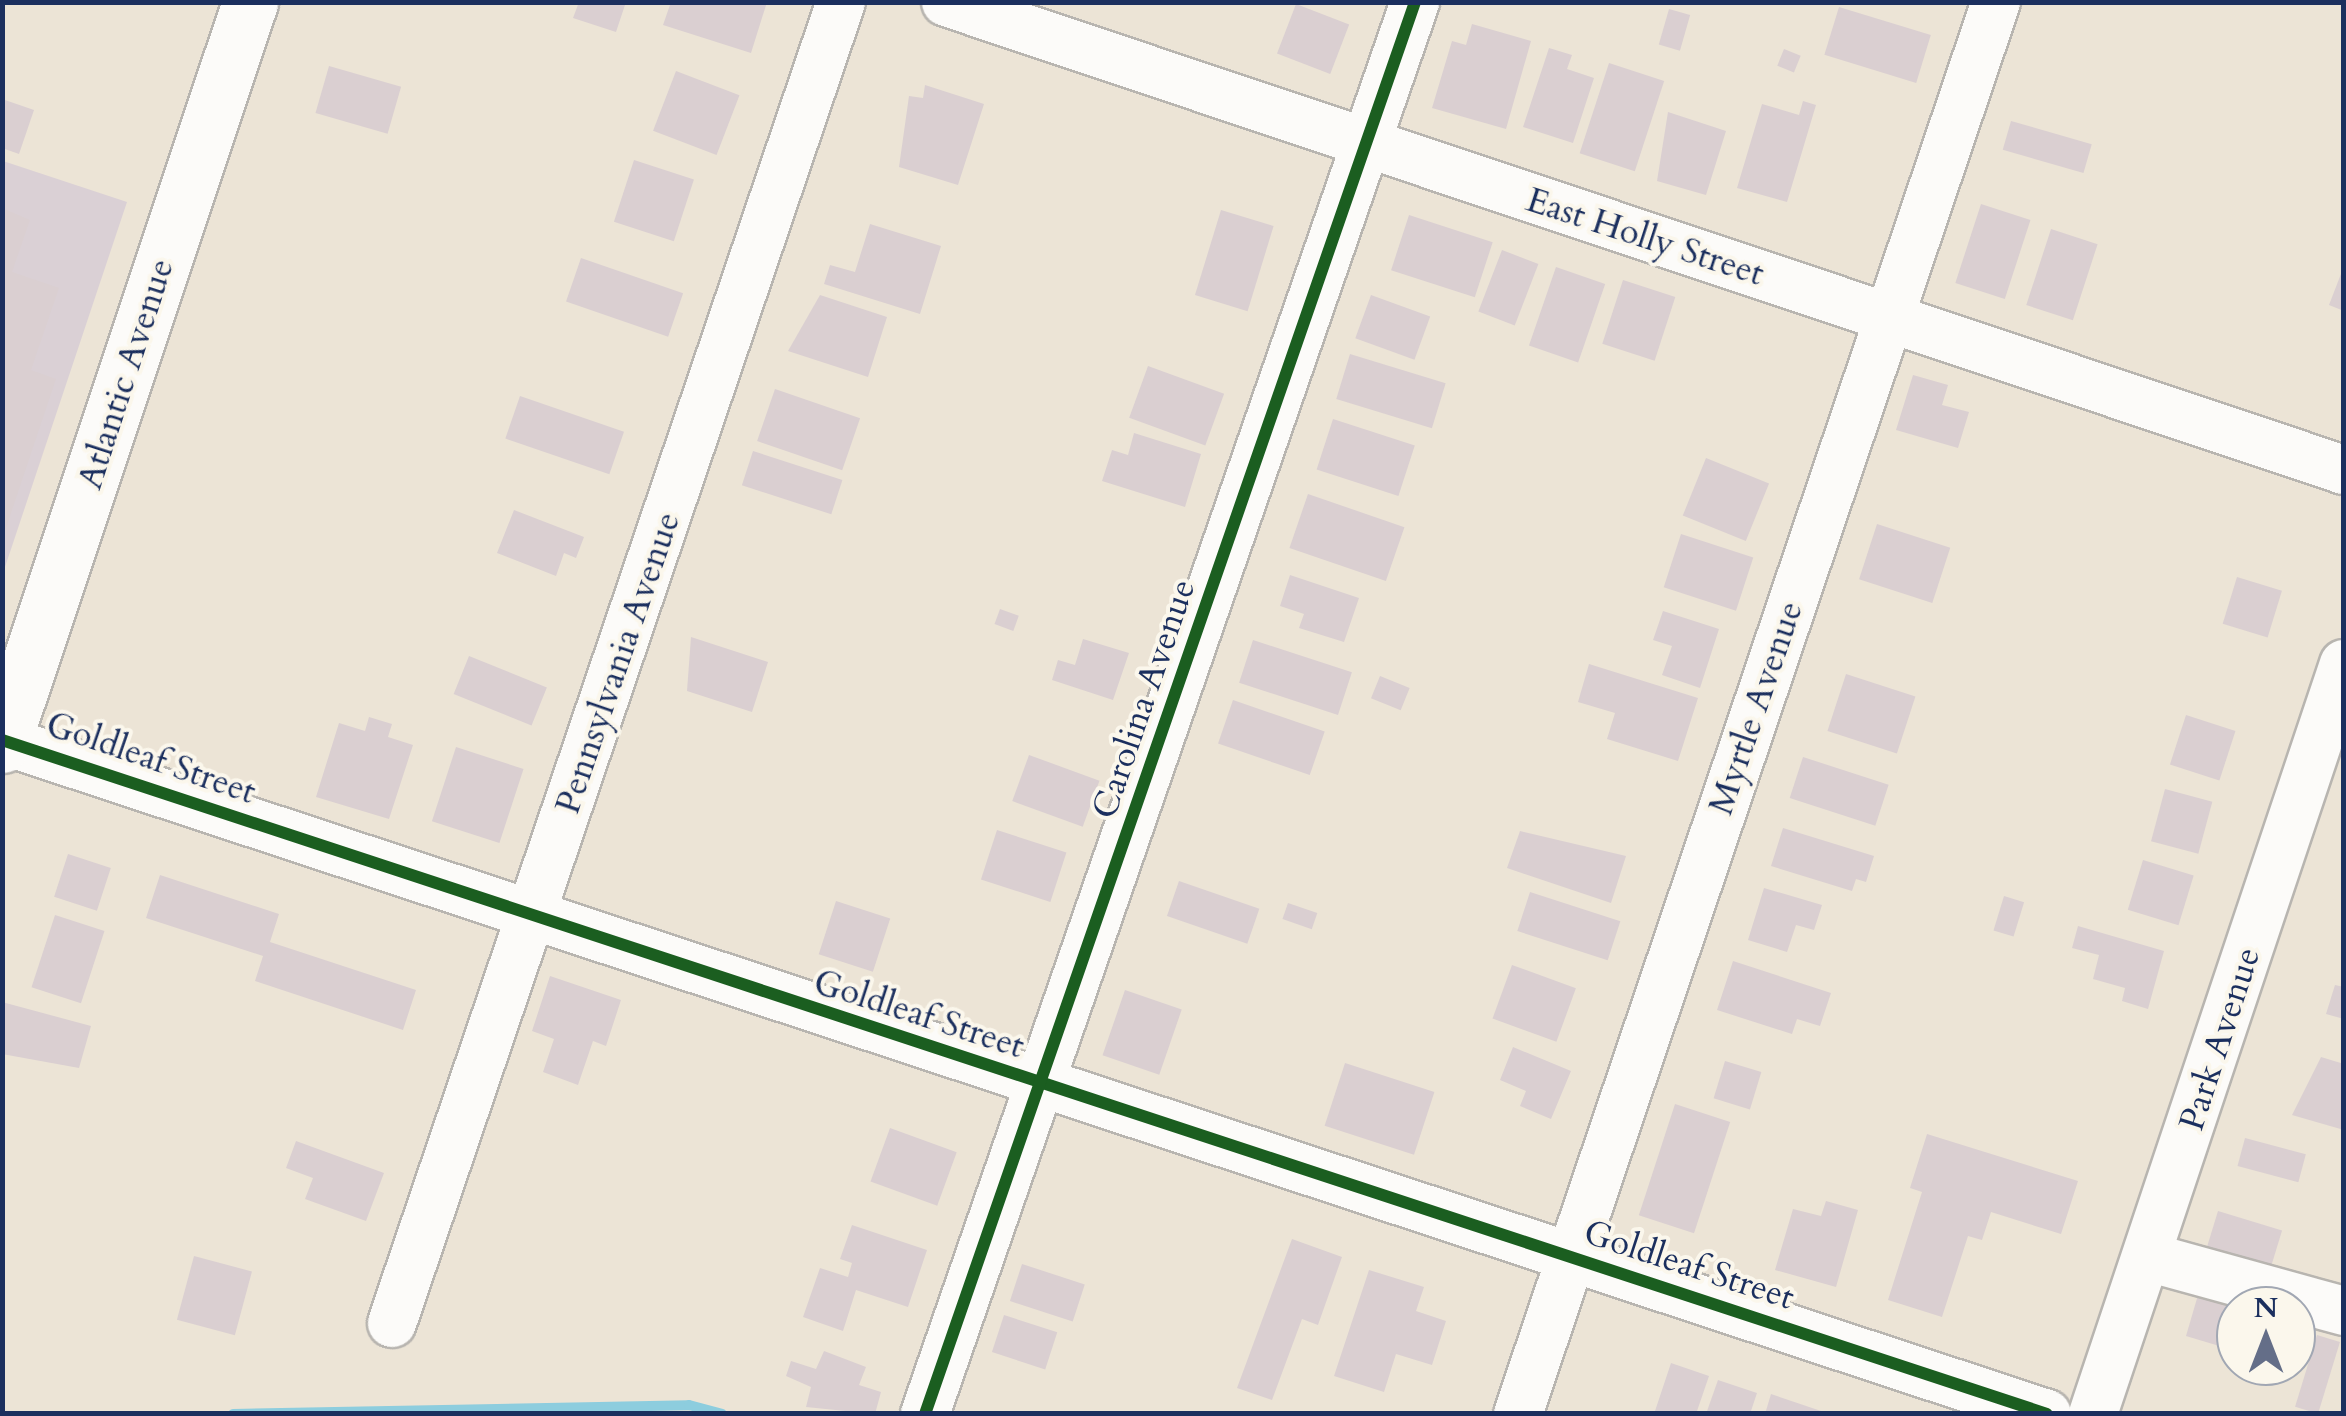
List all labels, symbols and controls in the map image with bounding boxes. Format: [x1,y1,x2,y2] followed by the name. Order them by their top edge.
[1521,179,1769,295] street label: East Holly Street
[69,254,183,494] street label: Atlantic Avenue
[547,507,689,819] street label: Pennsylvania Avenue
[1083,574,1205,824] street label: Carolina Avenue
[1700,596,1812,820] street label: Myrtle Avenue
[41,703,261,813] street label: Goldleaf Street
[2171,942,2269,1136] street label: Park Avenue
[809,960,1029,1068] street label: Goldleaf Street
[1579,1211,1799,1319] street label: Goldleaf Street
[2216,1286,2316,1386] north arrow
[2254,1289,2278,1327] text: N

